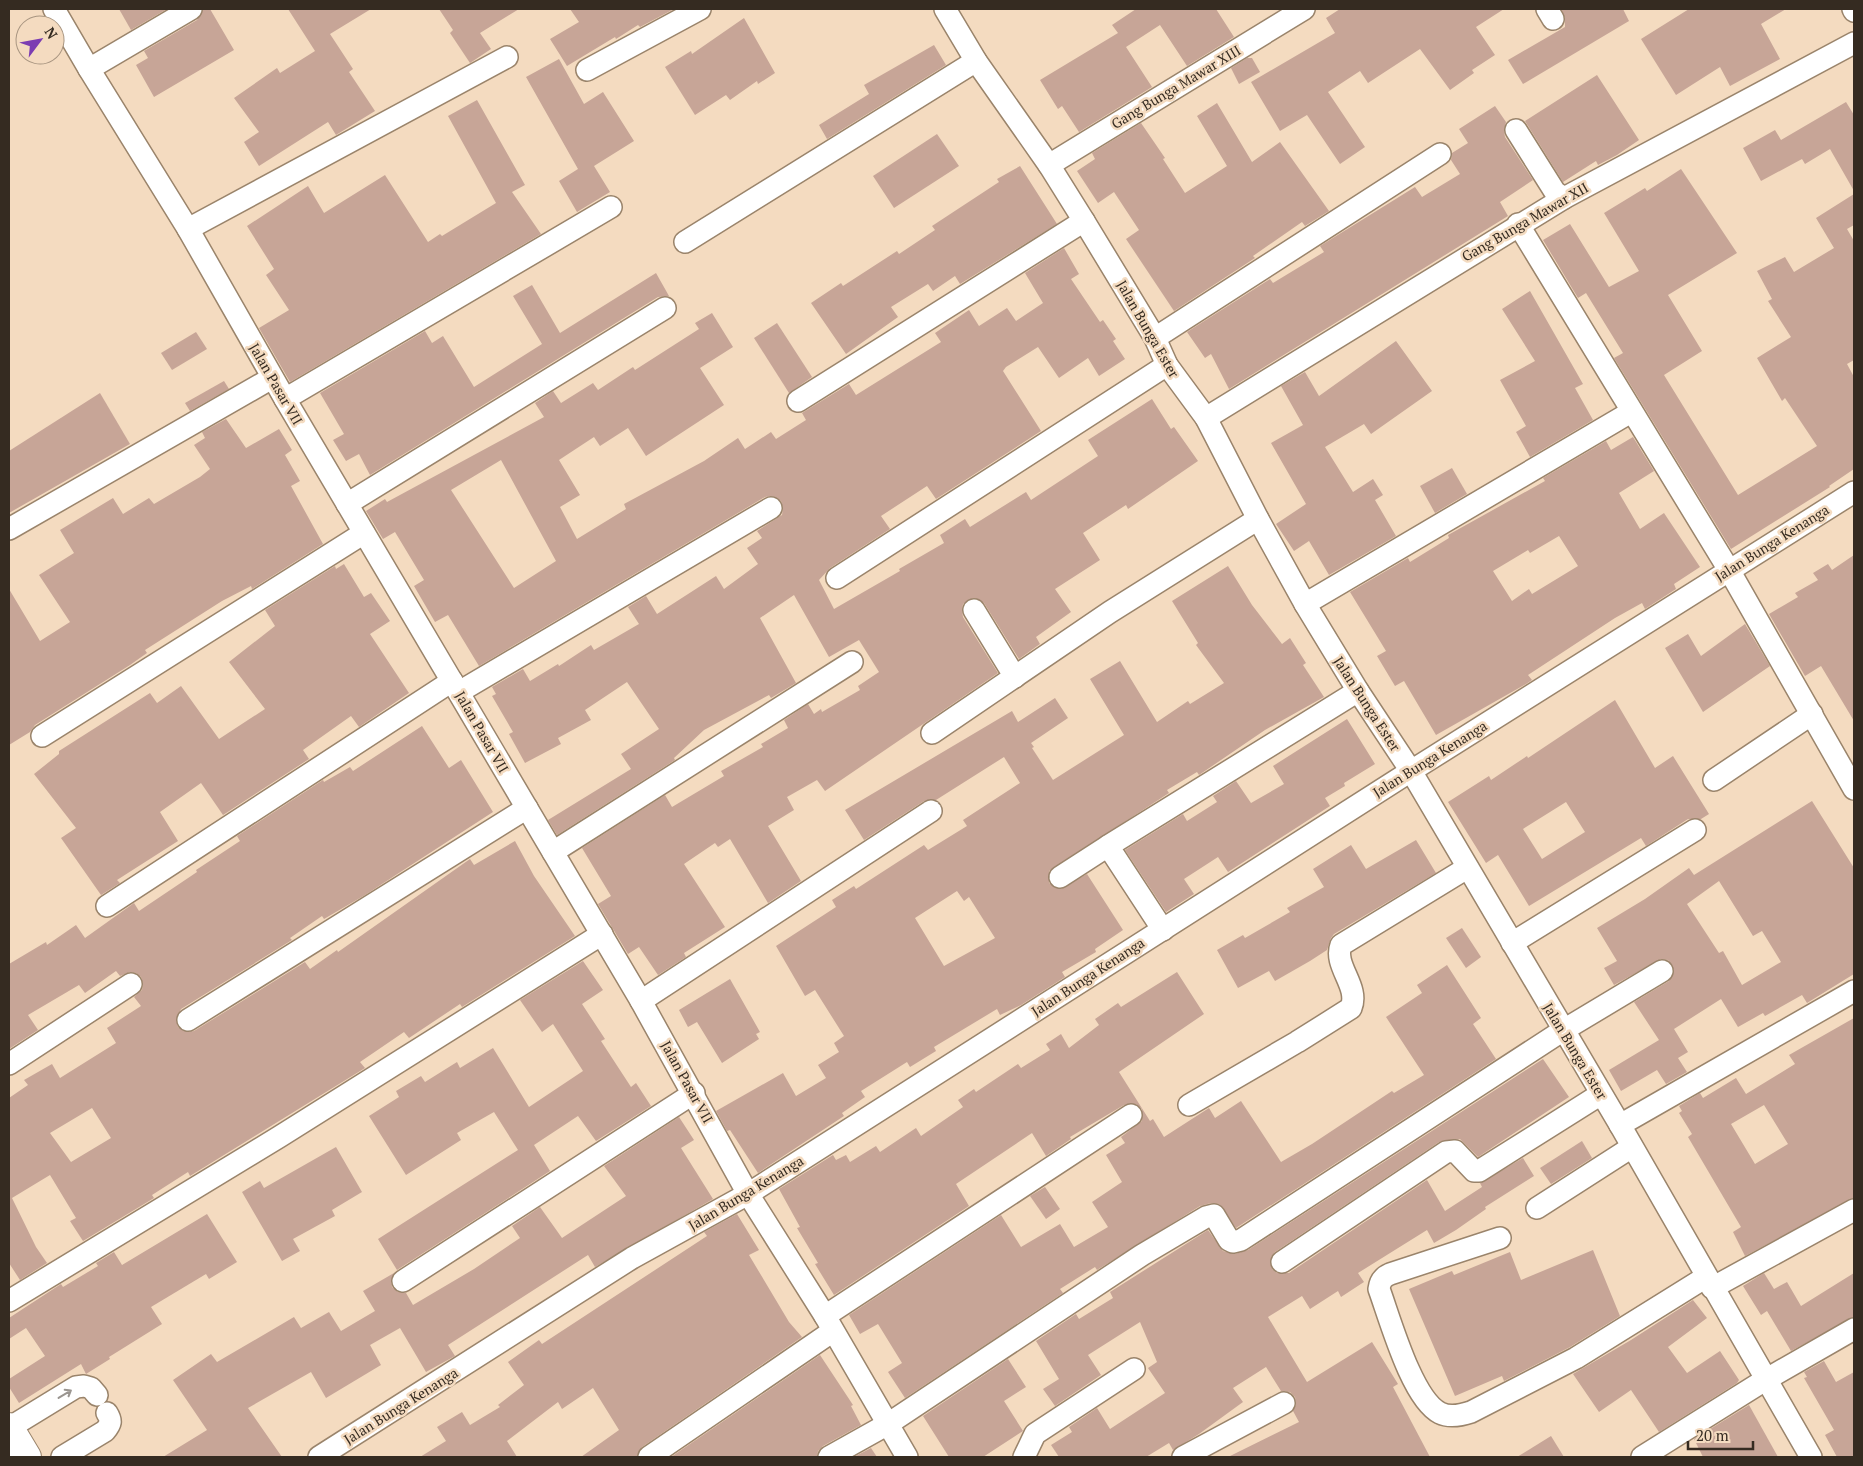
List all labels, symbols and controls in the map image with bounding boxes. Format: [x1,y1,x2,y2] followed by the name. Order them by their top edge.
[15,15,65,65] north arrow
[41,23,63,43] text: N
[1107,40,1244,133] street label: Gang Bunga Mawar XIII
[1458,178,1592,266] street label: Gang Bunga Mawar XII
[1113,277,1184,381] street label: Jalan Bunga Ester
[245,340,307,428] street label: Jalan Pasar VII
[1711,500,1832,585] street label: Jalan Bunga Kenanga
[1330,653,1406,755] street label: Jalan Bunga Ester
[451,688,513,776] street label: Jalan Pasar VII
[1369,716,1490,801] street label: Jalan Bunga Kenanga
[1028,933,1148,1020] street label: Jalan Bunga Kenanga
[1539,999,1612,1103] street label: Jalan Bunga Ester
[657,1037,718,1126] street label: Jalan Pasar VII
[685,1151,807,1235] street label: Jalan Bunga Kenanga
[340,1363,461,1448] street label: Jalan Bunga Kenanga
[57,1388,71,1398] one-way arrow
[1688,1418,1753,1450] scale bar
[1696,1425,1729,1445] text: 20 m

